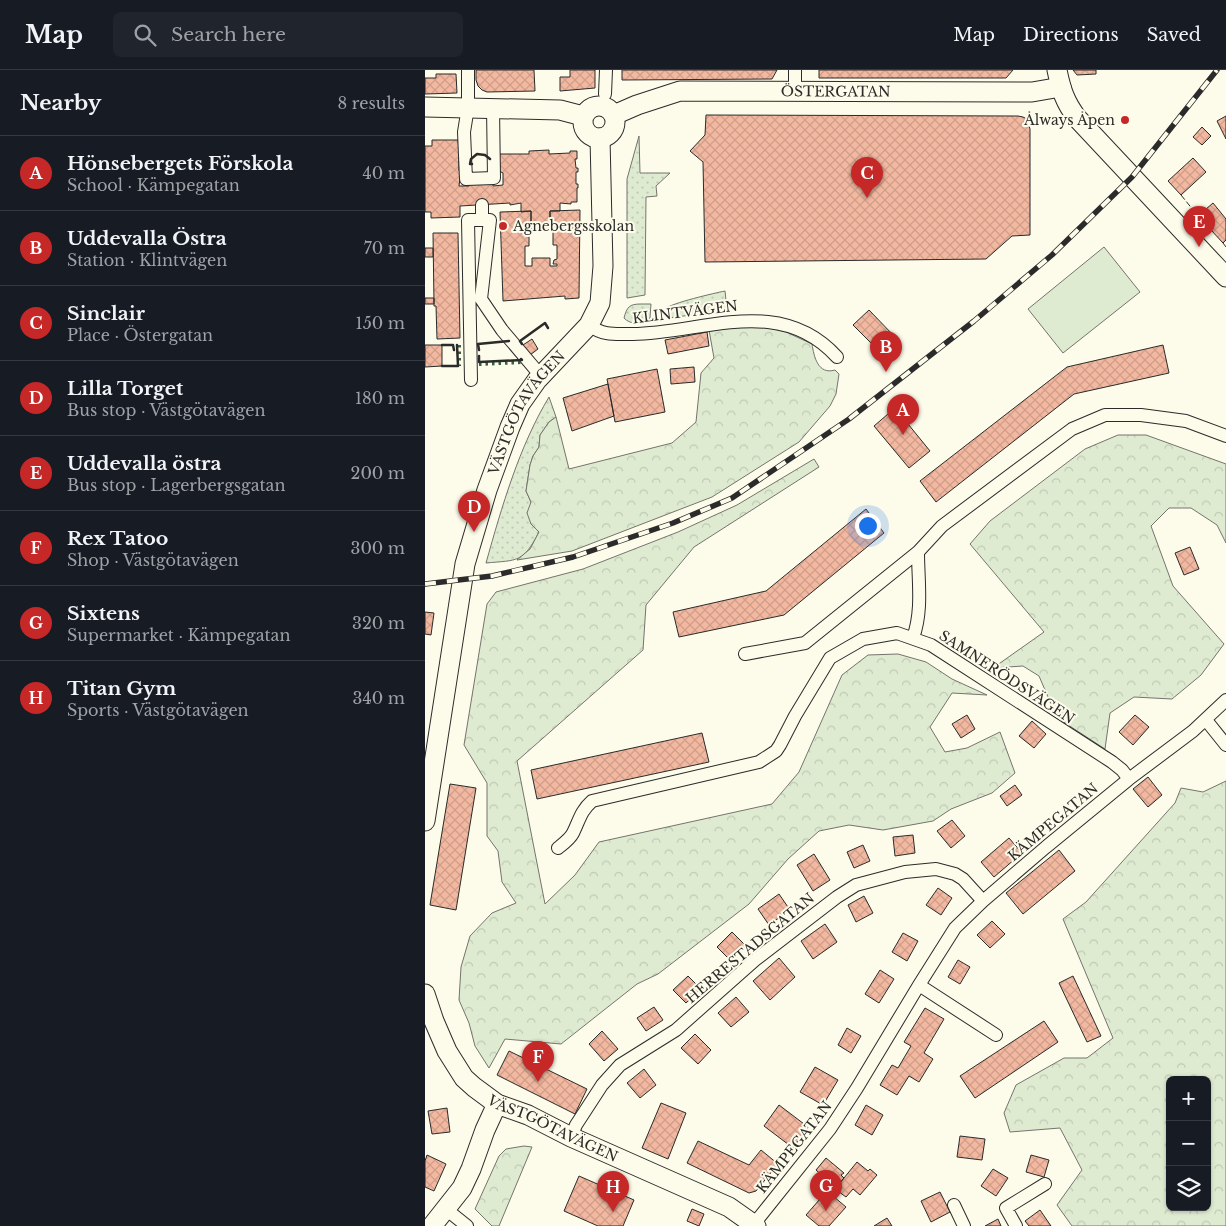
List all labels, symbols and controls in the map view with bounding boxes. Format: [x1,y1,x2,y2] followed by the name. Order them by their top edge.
[113,12,463,57] search box
[25,20,83,49] text: Map
[131,21,159,49] icon: search
[171,23,286,46] text: Search here
[953,24,995,46] text: Map
[1023,24,1119,46] text: Directions
[1147,24,1201,46] text: Saved
[781,81,891,101] street label: ÖSTERGATAN
[20,90,101,116] text: Nearby
[338,93,405,113] text: 8 results
[1023,111,1115,129] place label: Ålways Åpen
[1119,114,1131,126] marker: Ålways Åpen
[67,152,294,175] text: Hönsebergets Förskola
[851,157,883,198] pin: C
[30,163,42,183] text: A
[362,163,405,183] text: 40 m
[67,175,240,195] text: School · Kämpegatan
[1183,206,1215,247] pin: E
[512,217,634,235] place label: Agnebergsskolan
[497,220,509,232] marker: Agnebergsskolan
[67,227,227,250] text: Uddevalla Östra
[30,238,42,258] text: B
[364,238,405,258] text: 70 m
[67,250,227,270] text: Station · Klintvägen
[631,297,739,327] street label: KLINTVÄGEN
[67,302,145,325] text: Sinclair
[29,313,43,333] text: C
[356,313,405,333] text: 150 m
[67,325,213,345] text: Place · Östergatan
[870,331,902,372] pin: B
[484,347,569,478] street label: VÄSTGÖTAVÄGEN
[67,377,183,400] text: Lilla Torget
[29,388,43,408] text: D
[355,388,405,408] text: 180 m
[887,394,919,435] pin: A
[67,400,266,420] text: Bus stop · Västgötavägen
[67,452,221,475] text: Uddevalla östra
[30,463,42,483] text: E
[351,463,405,483] text: 200 m
[67,475,285,495] text: Bus stop · Lagerbergsgatan
[458,491,490,532] pin: D
[855,513,881,539] your location
[67,527,168,550] text: Rex Tatoo
[30,538,42,558] text: F
[351,538,405,558] text: 300 m
[67,550,239,570] text: Shop · Västgötavägen
[67,602,140,625] text: Sixtens
[29,613,43,633] text: G
[352,613,405,633] text: 320 m
[67,625,291,645] text: Supermarket · Kämpegatan
[936,626,1079,728] street label: SAMNERÖDSVÄGEN
[67,677,176,700] text: Titan Gym
[28,688,44,708] text: H
[353,688,405,708] text: 340 m
[67,700,249,720] text: Sports · Västgötavägen
[1004,779,1102,865] street label: KÄMPEGATAN
[682,889,818,1007] street label: HERRESTADSGATAN
[522,1041,554,1082] pin: F
[1166,1076,1211,1211] map controls
[1166,1076,1211,1121] button: +
[483,1090,621,1166] street label: VÄSTGÖTAVÄGEN
[753,1098,835,1196] street label: KÄMPEGATAN
[1166,1121,1211,1166] button: −
[1166,1166,1211,1211] button: layers
[810,1170,842,1211] pin: G
[597,1171,629,1212] pin: H

